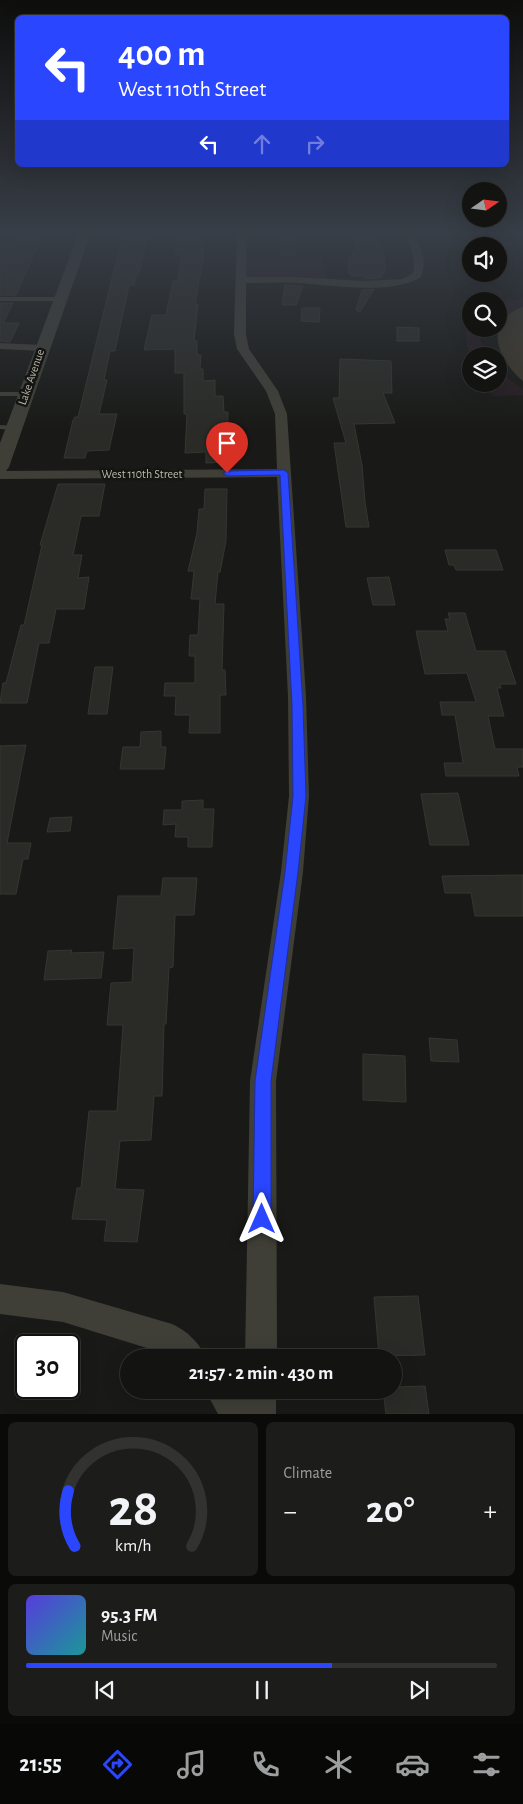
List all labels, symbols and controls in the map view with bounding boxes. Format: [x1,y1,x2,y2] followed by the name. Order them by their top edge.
[35,35,100,100] icon: left
[118,37,206,72] text: 400 m
[118,78,266,100] text: West 110th Street
[195,130,223,158] icon: left
[248,130,276,158] icon: ahead
[301,130,329,158] icon: right
[462,182,508,228] north arrow
[462,182,507,392] map controls
[462,237,507,282] button: sound
[462,292,507,337] button: search
[16,347,46,407] street label: Lake Avenue
[462,347,507,392] button: layers
[206,422,248,473] pin
[213,429,241,457] icon: arrive
[102,468,183,480] street label: West 110th Street
[235,1192,287,1244] position arrow
[15,1334,80,1399] speed limit sign: 30
[189,1364,333,1383] text: 21:57 · 2 min · 430 m
[284,1465,332,1481] text: Climate
[108,1483,158,1535] text: 28
[366,1492,415,1530] text: 20°
[284,1498,297,1526] text: −
[484,1498,497,1526] text: +
[114,1537,151,1555] text: km/h
[101,1606,157,1625] text: 95.3 FM
[101,1628,137,1644] text: Music
[91,1676,119,1704] icon: previous
[248,1676,276,1704] icon: pause
[405,1676,433,1704] icon: next
[100,1747,135,1782] icon: directions
[174,1747,209,1782] icon: music
[248,1747,283,1782] icon: phone
[321,1747,356,1782] icon: climate
[395,1747,430,1782] icon: car
[469,1747,504,1782] icon: filters
[19,1753,62,1775] text: 21:55

